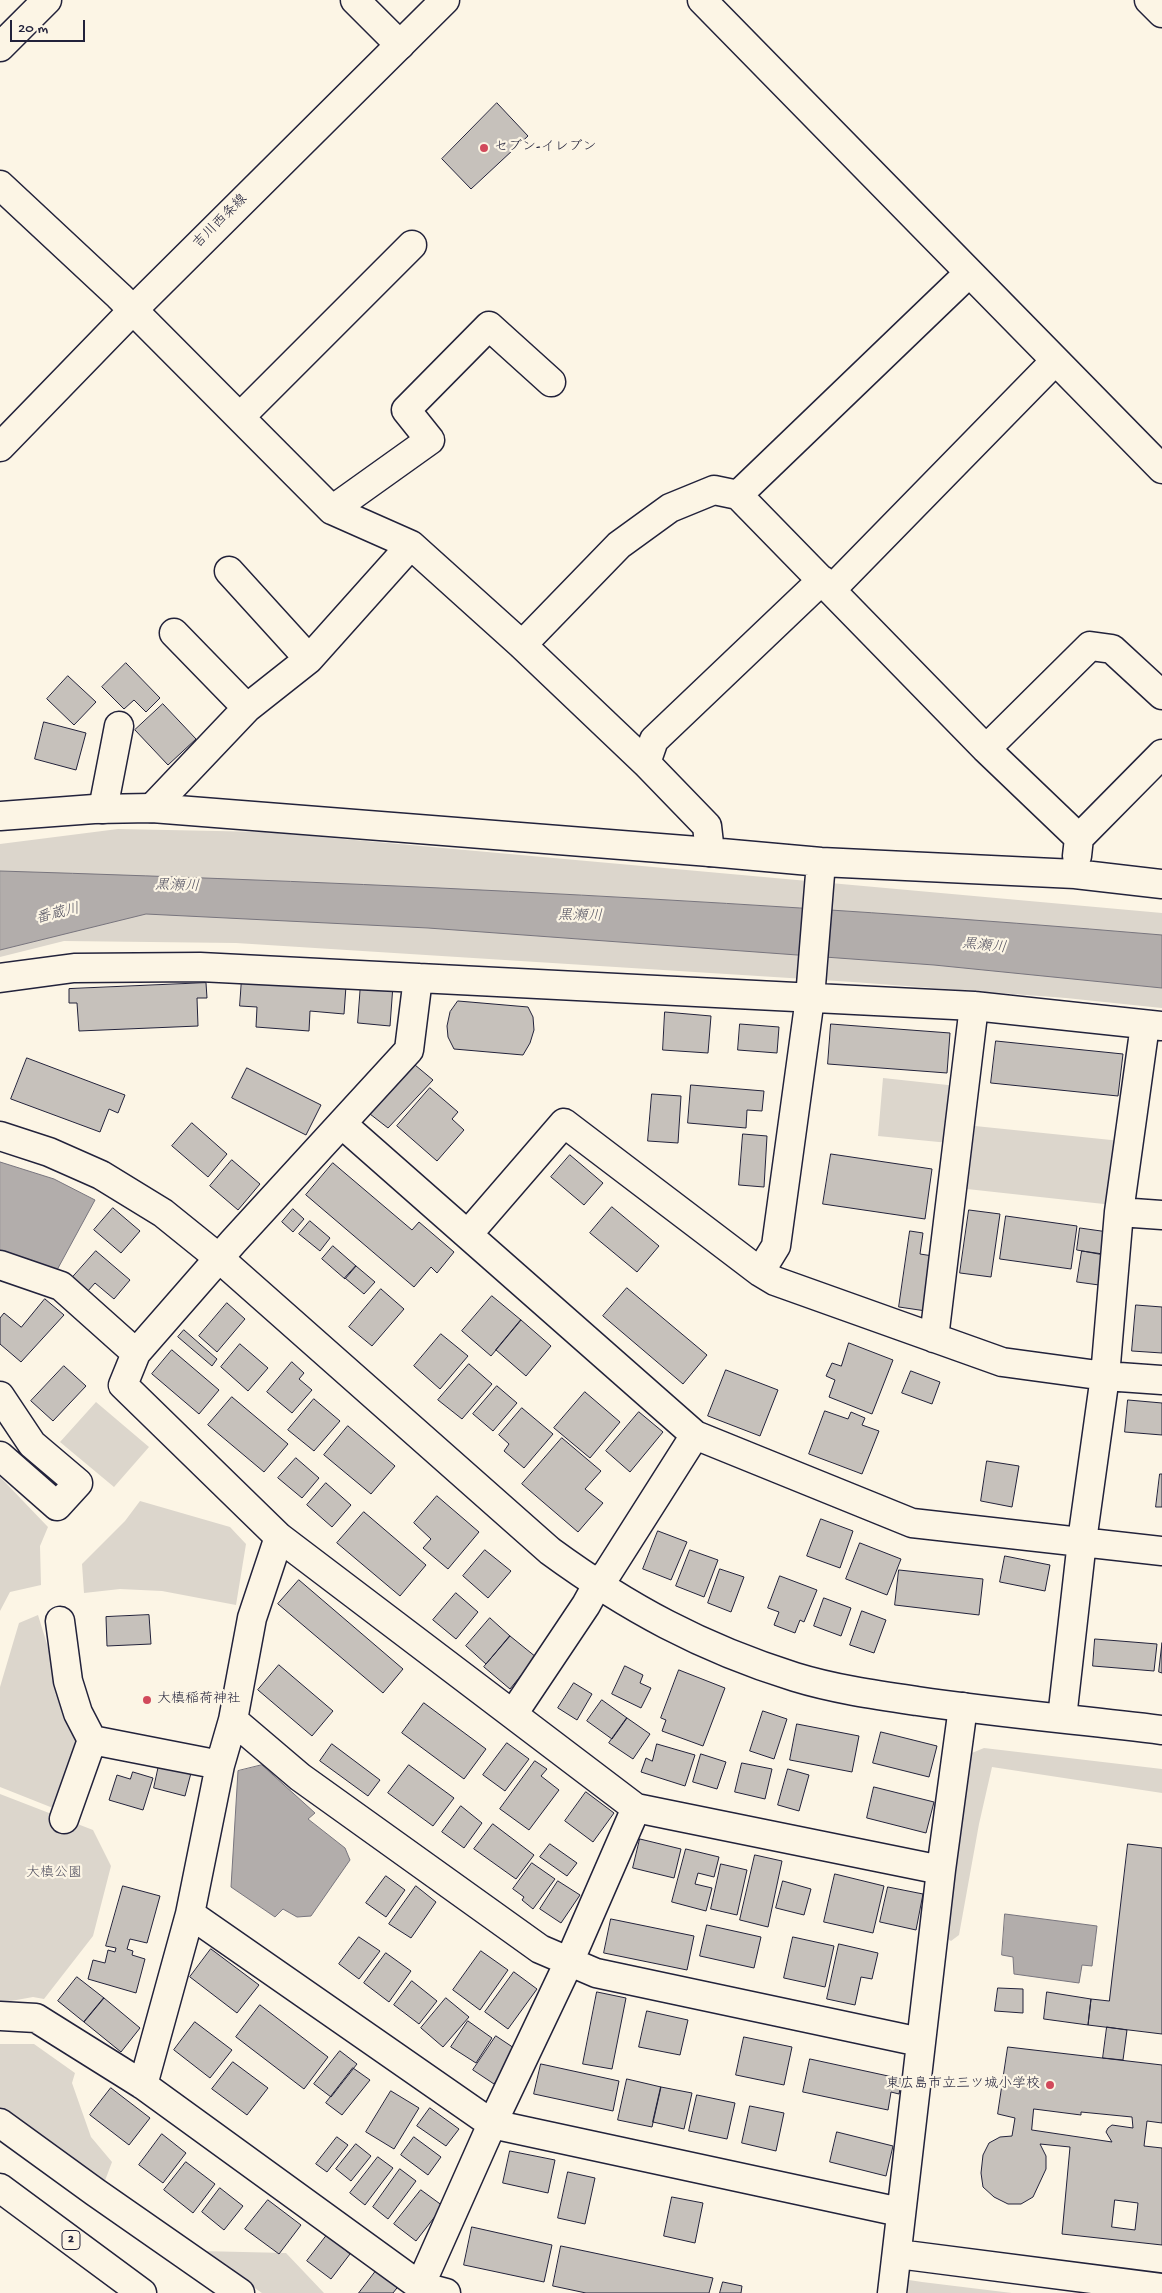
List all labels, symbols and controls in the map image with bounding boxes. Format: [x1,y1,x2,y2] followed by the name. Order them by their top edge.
[12,10,88,42] scale bar
[18,20,48,38] text: 20 m
[494,140,596,156] place label: セブン-イレブン
[478,142,490,154] marker: セブン-イレブン
[190,191,252,253] street label: 吉川西条線
[154,877,200,897] water label: 黒瀬川
[34,901,82,929] water label: 番蔵川
[557,908,603,926] water label: 黒瀬川
[961,936,1007,958] water label: 黒瀬川
[157,1692,241,1708] place label: 大槙稲荷神社
[141,1694,153,1706] marker: 大槙稲荷神社
[26,1866,82,1882] park label: 大槙公園
[886,2077,1040,2093] place label: 東広島市立三ツ城小学校
[1044,2079,1056,2091] marker: 東広島市立三ツ城小学校
[62,2230,80,2250] road number: 2

